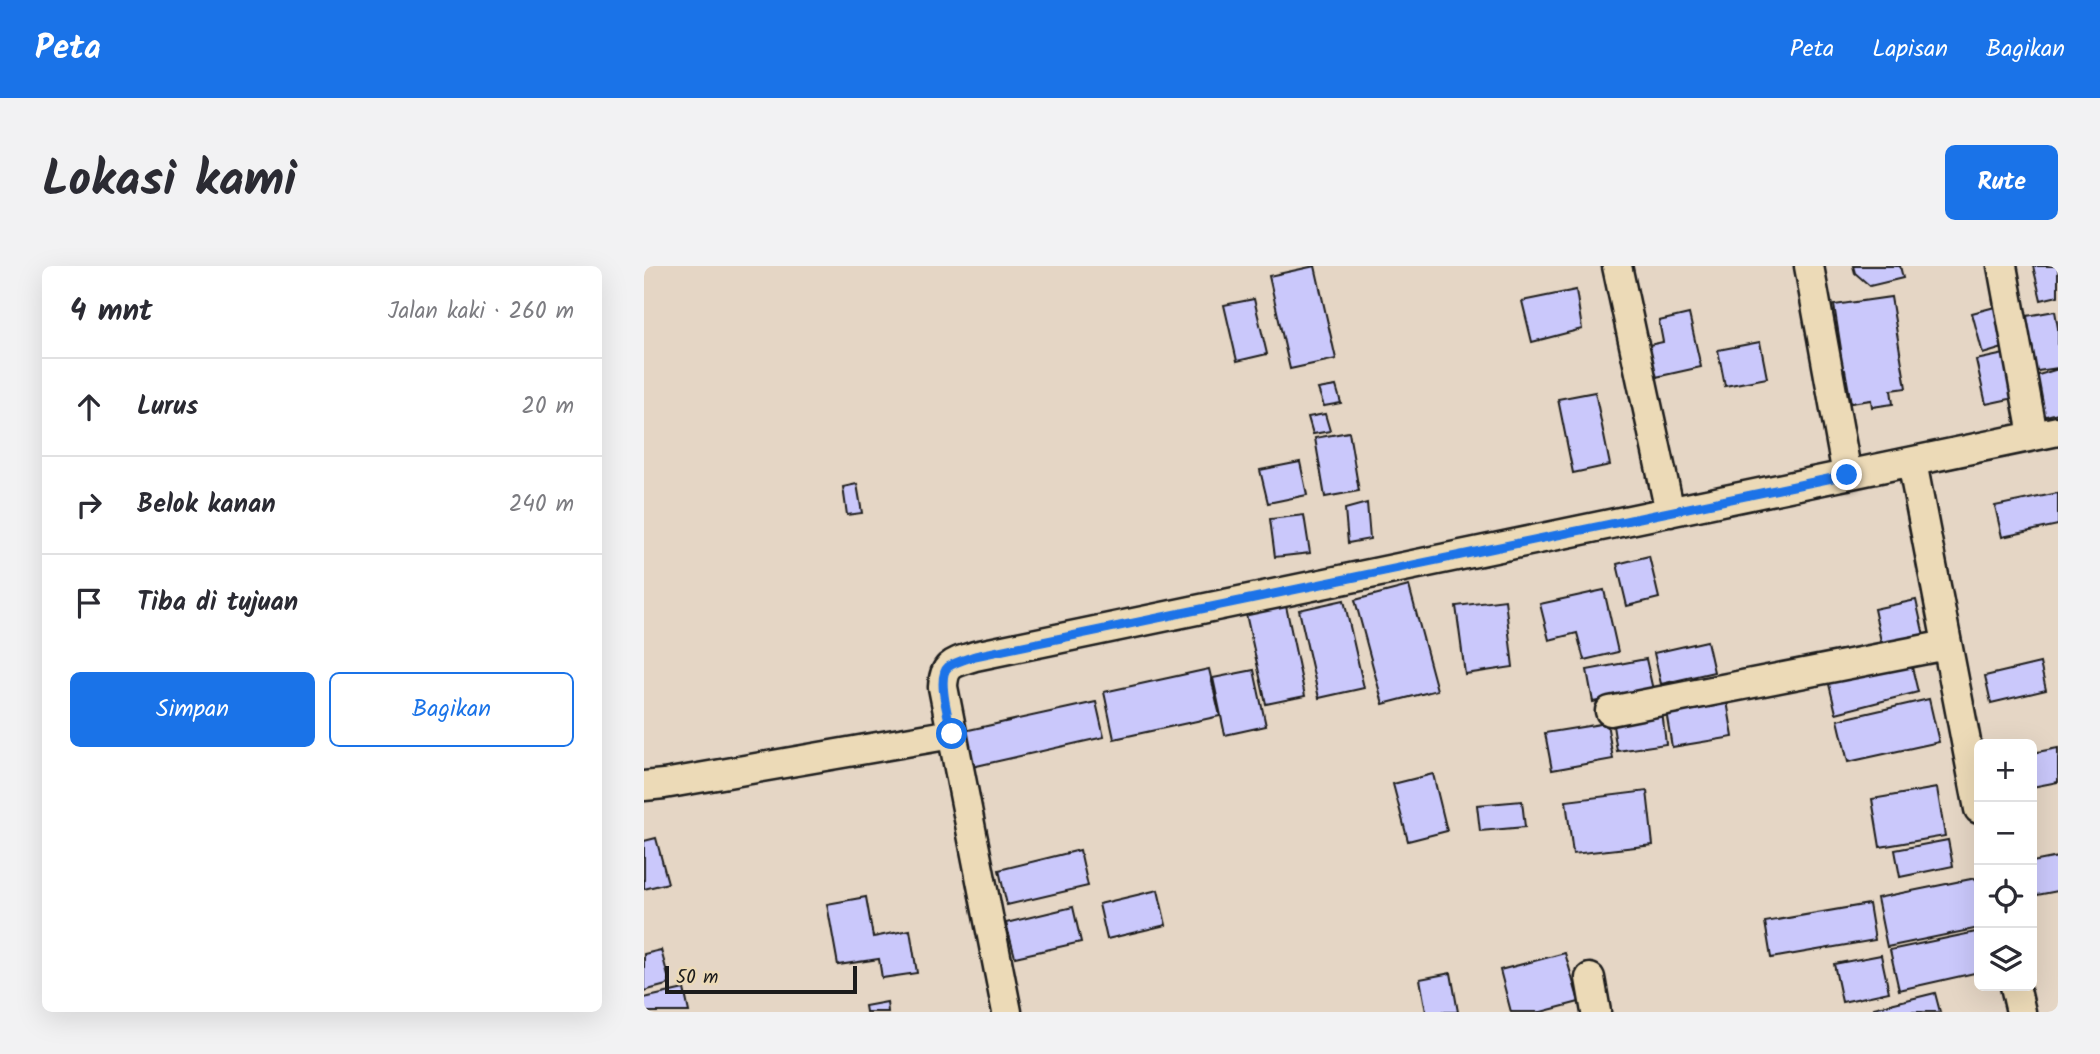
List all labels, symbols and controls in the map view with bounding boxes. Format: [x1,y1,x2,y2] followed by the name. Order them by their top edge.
[35,23,101,76] text: Peta
[1790,30,1834,69] text: Peta
[1872,30,1948,69] text: Lapisan
[1986,30,2065,69] text: Bagikan
[42,143,297,221] text: Lokasi kami
[1945,145,2058,220] button: Rute
[70,288,153,336] text: 4 mnt
[388,294,574,330] text: Jalan kaki · 260 m
[137,386,198,428] text: Lurus
[70,388,108,426] icon: ahead
[522,389,574,425] text: 20 m
[1831,459,1862,490] route end
[137,484,276,526] text: Belok kanan
[70,486,108,524] icon: right
[509,487,574,523] text: 240 m
[137,582,298,624] text: Tiba di tujuan
[70,584,108,622] icon: arrive
[70,672,315,747] button: Simpan
[329,672,574,747] button: Bagikan
[936,718,967,749] route start
[1974,739,2037,991] map controls
[1974,739,2037,802] button: +
[1974,802,2037,865] button: −
[1974,865,2037,928] button: locate
[1974,928,2037,991] button: layers
[665,963,858,995] scale bar
[676,963,718,993] text: 50 m

